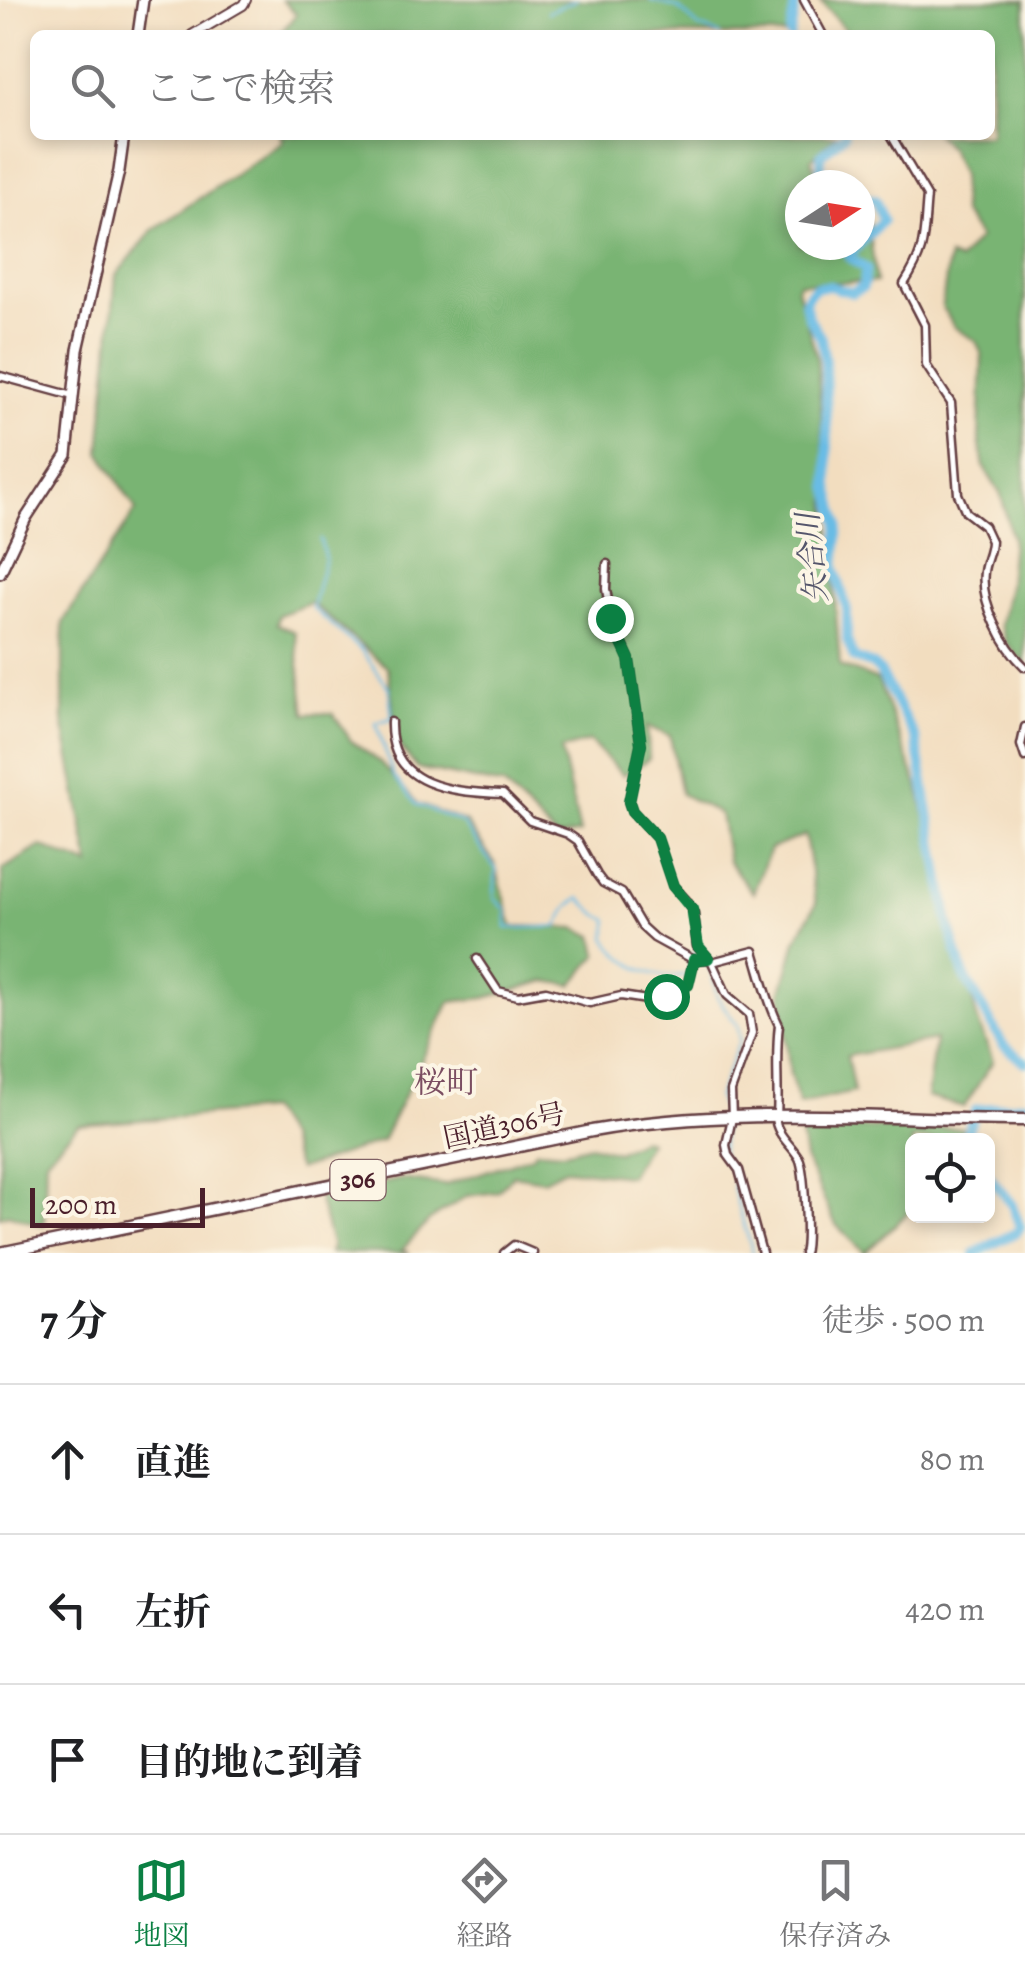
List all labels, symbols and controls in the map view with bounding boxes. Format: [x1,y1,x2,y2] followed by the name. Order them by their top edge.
[30,30,995,140] search box
[65,58,120,113] icon: search
[145,62,335,114] text: ここで検索
[785,170,875,260] north arrow
[787,508,837,605] water label: 矢合川
[588,596,634,642] route end
[644,974,690,1020] route start
[414,1060,478,1104] district label: 桜町
[440,1095,568,1157] street label: 国道306号
[905,1133,995,1223] map controls
[905,1133,995,1223] button: locate
[330,1160,386,1200] road number: 306
[30,1183,205,1228] scale bar
[45,1186,117,1224] text: 200 m
[40,1292,107,1349] text: 7 分
[821,1298,985,1342] text: 徒歩 · 500 m
[40,1432,95,1487] icon: ahead
[135,1436,211,1488] text: 直進
[919,1437,985,1481] text: 80 m
[40,1582,95,1637] icon: left
[135,1586,211,1638] text: 左折
[905,1587,985,1631] text: 420 m
[40,1732,95,1787] icon: arrive
[135,1736,363,1788] text: 目的地に到着
[133,1853,190,1955] tab: 地図
[456,1853,513,1955] tab: 経路
[779,1853,892,1955] tab: 保存済み

